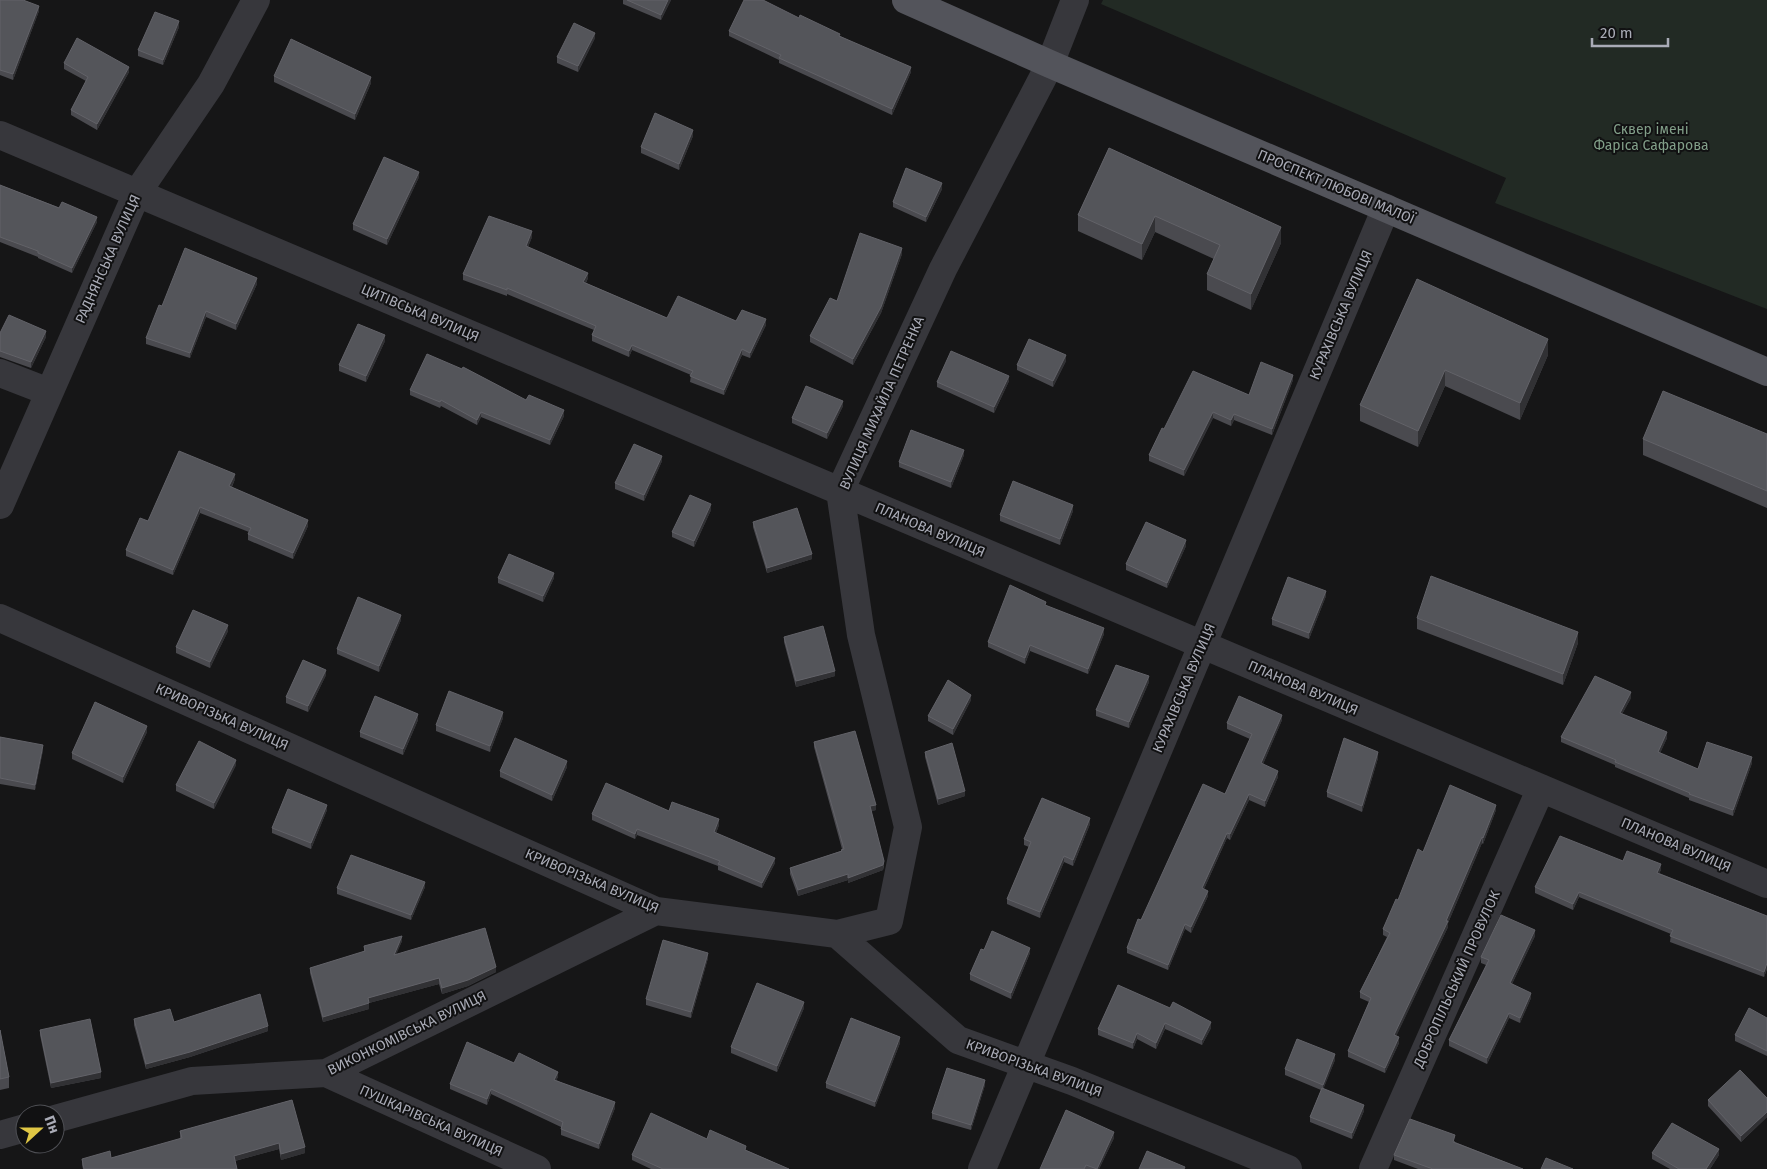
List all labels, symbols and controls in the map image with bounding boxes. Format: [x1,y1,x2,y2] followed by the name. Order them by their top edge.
[1592,15,1668,47] scale bar
[1600,24,1633,42] text: 20 m
[1593,121,1709,154] park label: Сквер імені Фаріса Сафарова
[1255,146,1418,228] street label: ПРОСПЕКТ ЛЮБОВІ МАЛОЇ
[72,192,144,326] street label: РАДНЯНСЬКА ВУЛИЦЯ
[1306,248,1376,382] street label: КУРАХІВСЬКА ВУЛИЦЯ
[358,280,482,346] street label: ЦИТІВСЬКА ВУЛИЦЯ
[836,314,928,492] street label: ВУЛИЦЯ МИХАЙЛА ПЕТРЕНКА
[872,499,988,561] street label: ПЛАНОВА ВУЛИЦЯ
[1149,621,1219,755] street label: КУРАХІВСЬКА ВУЛИЦЯ
[1245,657,1361,719] street label: ПЛАНОВА ВУЛИЦЯ
[153,680,291,754] street label: КРИВОРІЗЬКА ВУЛИЦЯ
[1618,814,1734,876] street label: ПЛАНОВА ВУЛИЦЯ
[523,845,661,917] street label: КРИВОРІЗЬКА ВУЛИЦЯ
[1410,887,1504,1071] street label: ДОБРОПІЛЬСЬКИЙ ПРОВУЛОК
[325,987,489,1079] street label: ВИКОНКОМІВСЬКА ВУЛИЦЯ
[964,1035,1104,1101] street label: КРИВОРІЗЬКА ВУЛИЦЯ
[357,1082,505,1160] street label: ПУШКАРІВСЬКА ВУЛИЦЯ
[15,1104,65,1154] north arrow
[41,1113,63,1136] text: Пн

